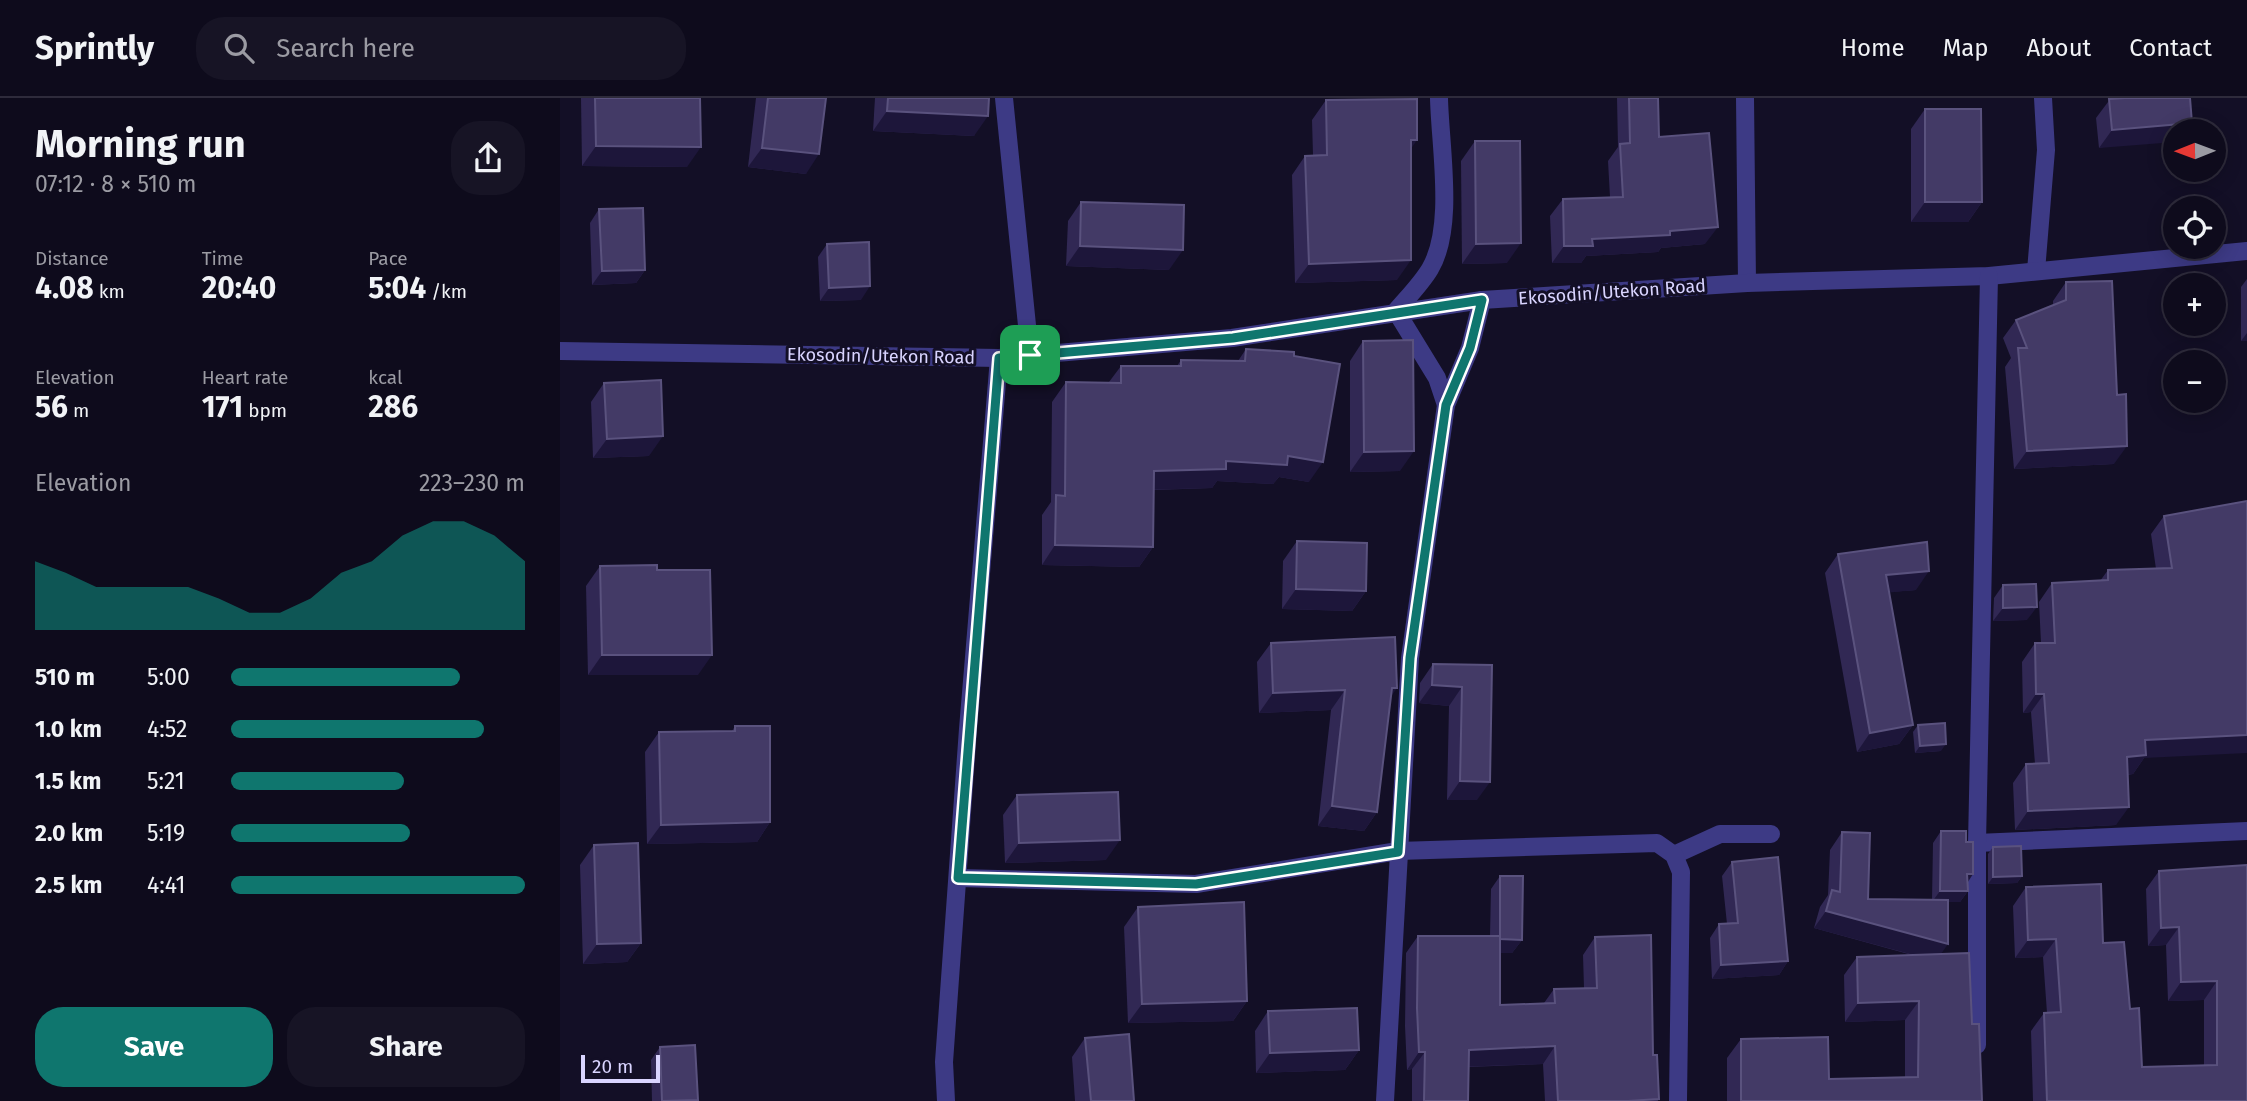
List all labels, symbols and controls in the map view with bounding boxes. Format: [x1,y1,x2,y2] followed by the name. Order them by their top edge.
[196,17,686,80] search box
[35,28,154,68] text: Sprintly
[220,29,258,67] icon: search
[276,33,415,64] text: Search here
[1841,34,1905,62] text: Home
[1943,34,1989,62] text: Map
[2027,34,2091,62] text: About
[2129,34,2212,62] text: Contact
[2163,119,2226,182] north arrow
[2163,119,2226,413] map controls
[35,121,246,167] text: Morning run
[451,121,525,195] button: share
[35,170,197,198] text: 07:12 · 8 × 510 m
[2163,196,2226,259] button: locate
[35,247,109,270] text: Distance
[202,247,243,270] text: Time
[368,247,408,270] text: Pace
[35,270,94,306] text: 4.08
[202,270,276,306] text: 20:40
[368,270,426,306] text: 5:04
[2163,273,2226,336] button: +
[1517,274,1707,310] street label: Ekosodin/Utekon Road
[94,280,125,303] text: km
[426,280,467,303] text: /km
[1000,325,1060,385] pin
[1011,336,1049,374] icon: arrive
[787,343,975,369] street label: Ekosodin/Utekon Road
[2163,350,2226,413] button: −
[35,366,115,389] text: Elevation
[202,366,288,389] text: Heart rate
[368,366,403,389] text: kcal
[35,389,68,425] text: 56
[202,389,243,425] text: 171
[368,389,418,425] text: 286
[68,399,89,422] text: m
[243,399,287,422] text: bpm
[35,469,131,497] text: Elevation
[419,469,525,497] text: 223–230 m
[35,663,95,691] text: 510 m
[147,663,190,691] text: 5:00
[35,715,102,743] text: 1.0 km
[147,715,187,743] text: 4:52
[35,767,101,795] text: 1.5 km
[147,767,185,795] text: 5:21
[35,819,103,847] text: 2.0 km
[147,819,185,847] text: 5:19
[35,871,103,899] text: 2.5 km
[147,871,186,899] text: 4:41
[35,1007,273,1087] button: Save
[287,1007,525,1087] button: Share
[581,1052,660,1084] scale bar
[592,1055,633,1078] text: 20 m

